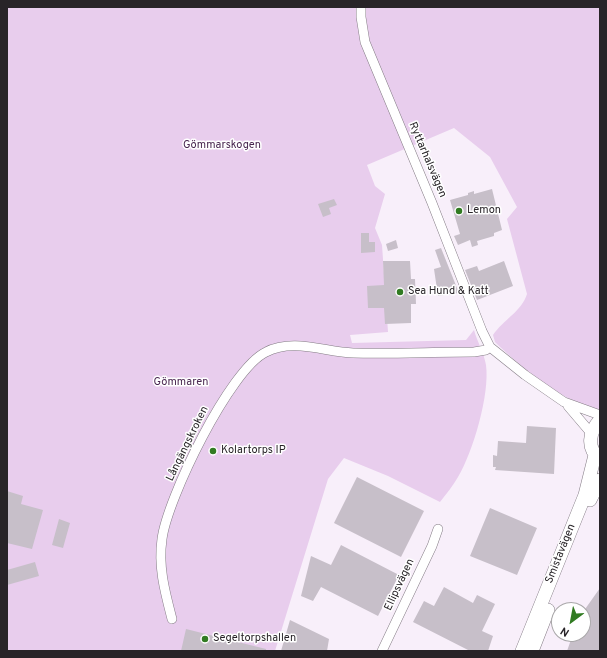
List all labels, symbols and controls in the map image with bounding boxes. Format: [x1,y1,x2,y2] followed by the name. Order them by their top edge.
[405,120,449,200] street label: Ryttarhalsvägen
[183,139,261,153] park label: Gömmarskogen
[467,204,501,218] place label: Lemon
[454,206,464,216] marker: Lemon
[408,285,489,299] place label: Sea Hund & Katt
[395,287,405,297] marker: Sea Hund & Katt
[154,376,208,390] park label: Gömmaren
[164,404,212,484] street label: Långängskroken
[221,444,286,458] place label: Kolartorps IP
[208,446,218,456] marker: Kolartorps IP
[543,522,579,586] street label: Smistavägen
[382,557,418,613] street label: Ellipsvägen
[551,602,591,642] north arrow
[558,623,572,639] text: N
[213,632,296,646] place label: Segeltorpshallen
[200,634,210,644] marker: Segeltorpshallen

